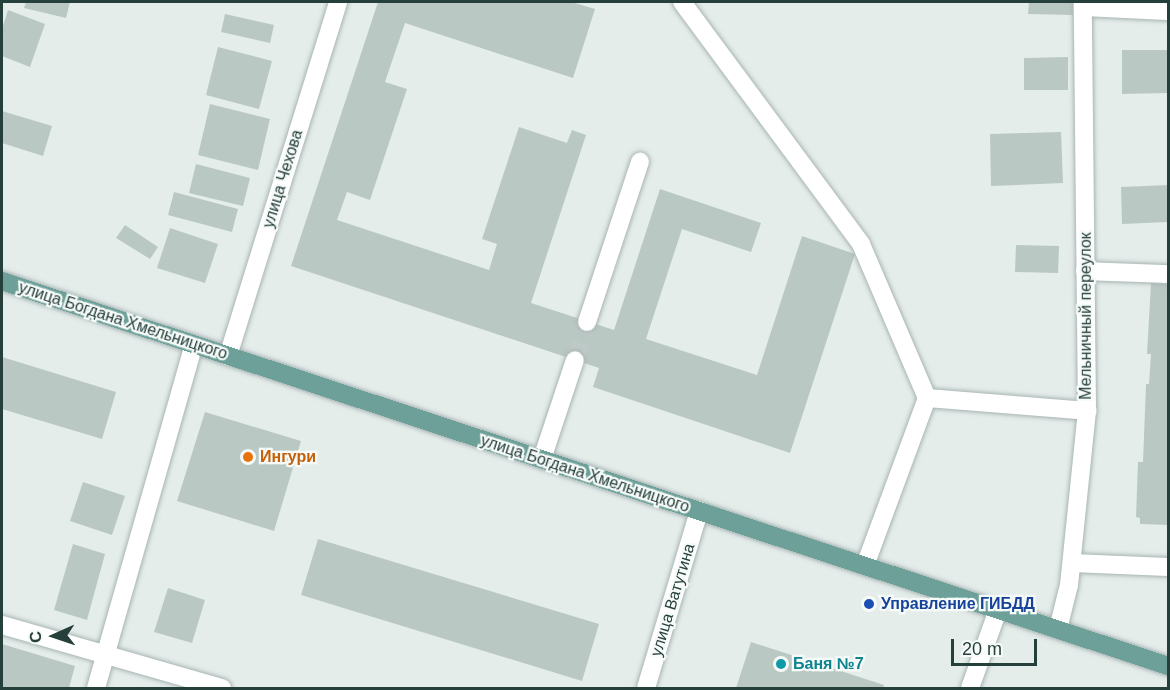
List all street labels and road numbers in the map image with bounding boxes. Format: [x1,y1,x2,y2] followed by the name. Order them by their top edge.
[259,128,307,230] street label: улица Чехова
[1076,232,1096,400] street label: Мельничный переулок
[16,278,230,364] street label: улица Богдана Хмельницкого
[478,431,692,517] street label: улица Богдана Хмельницкого
[647,541,699,659] street label: улица Ватутина

